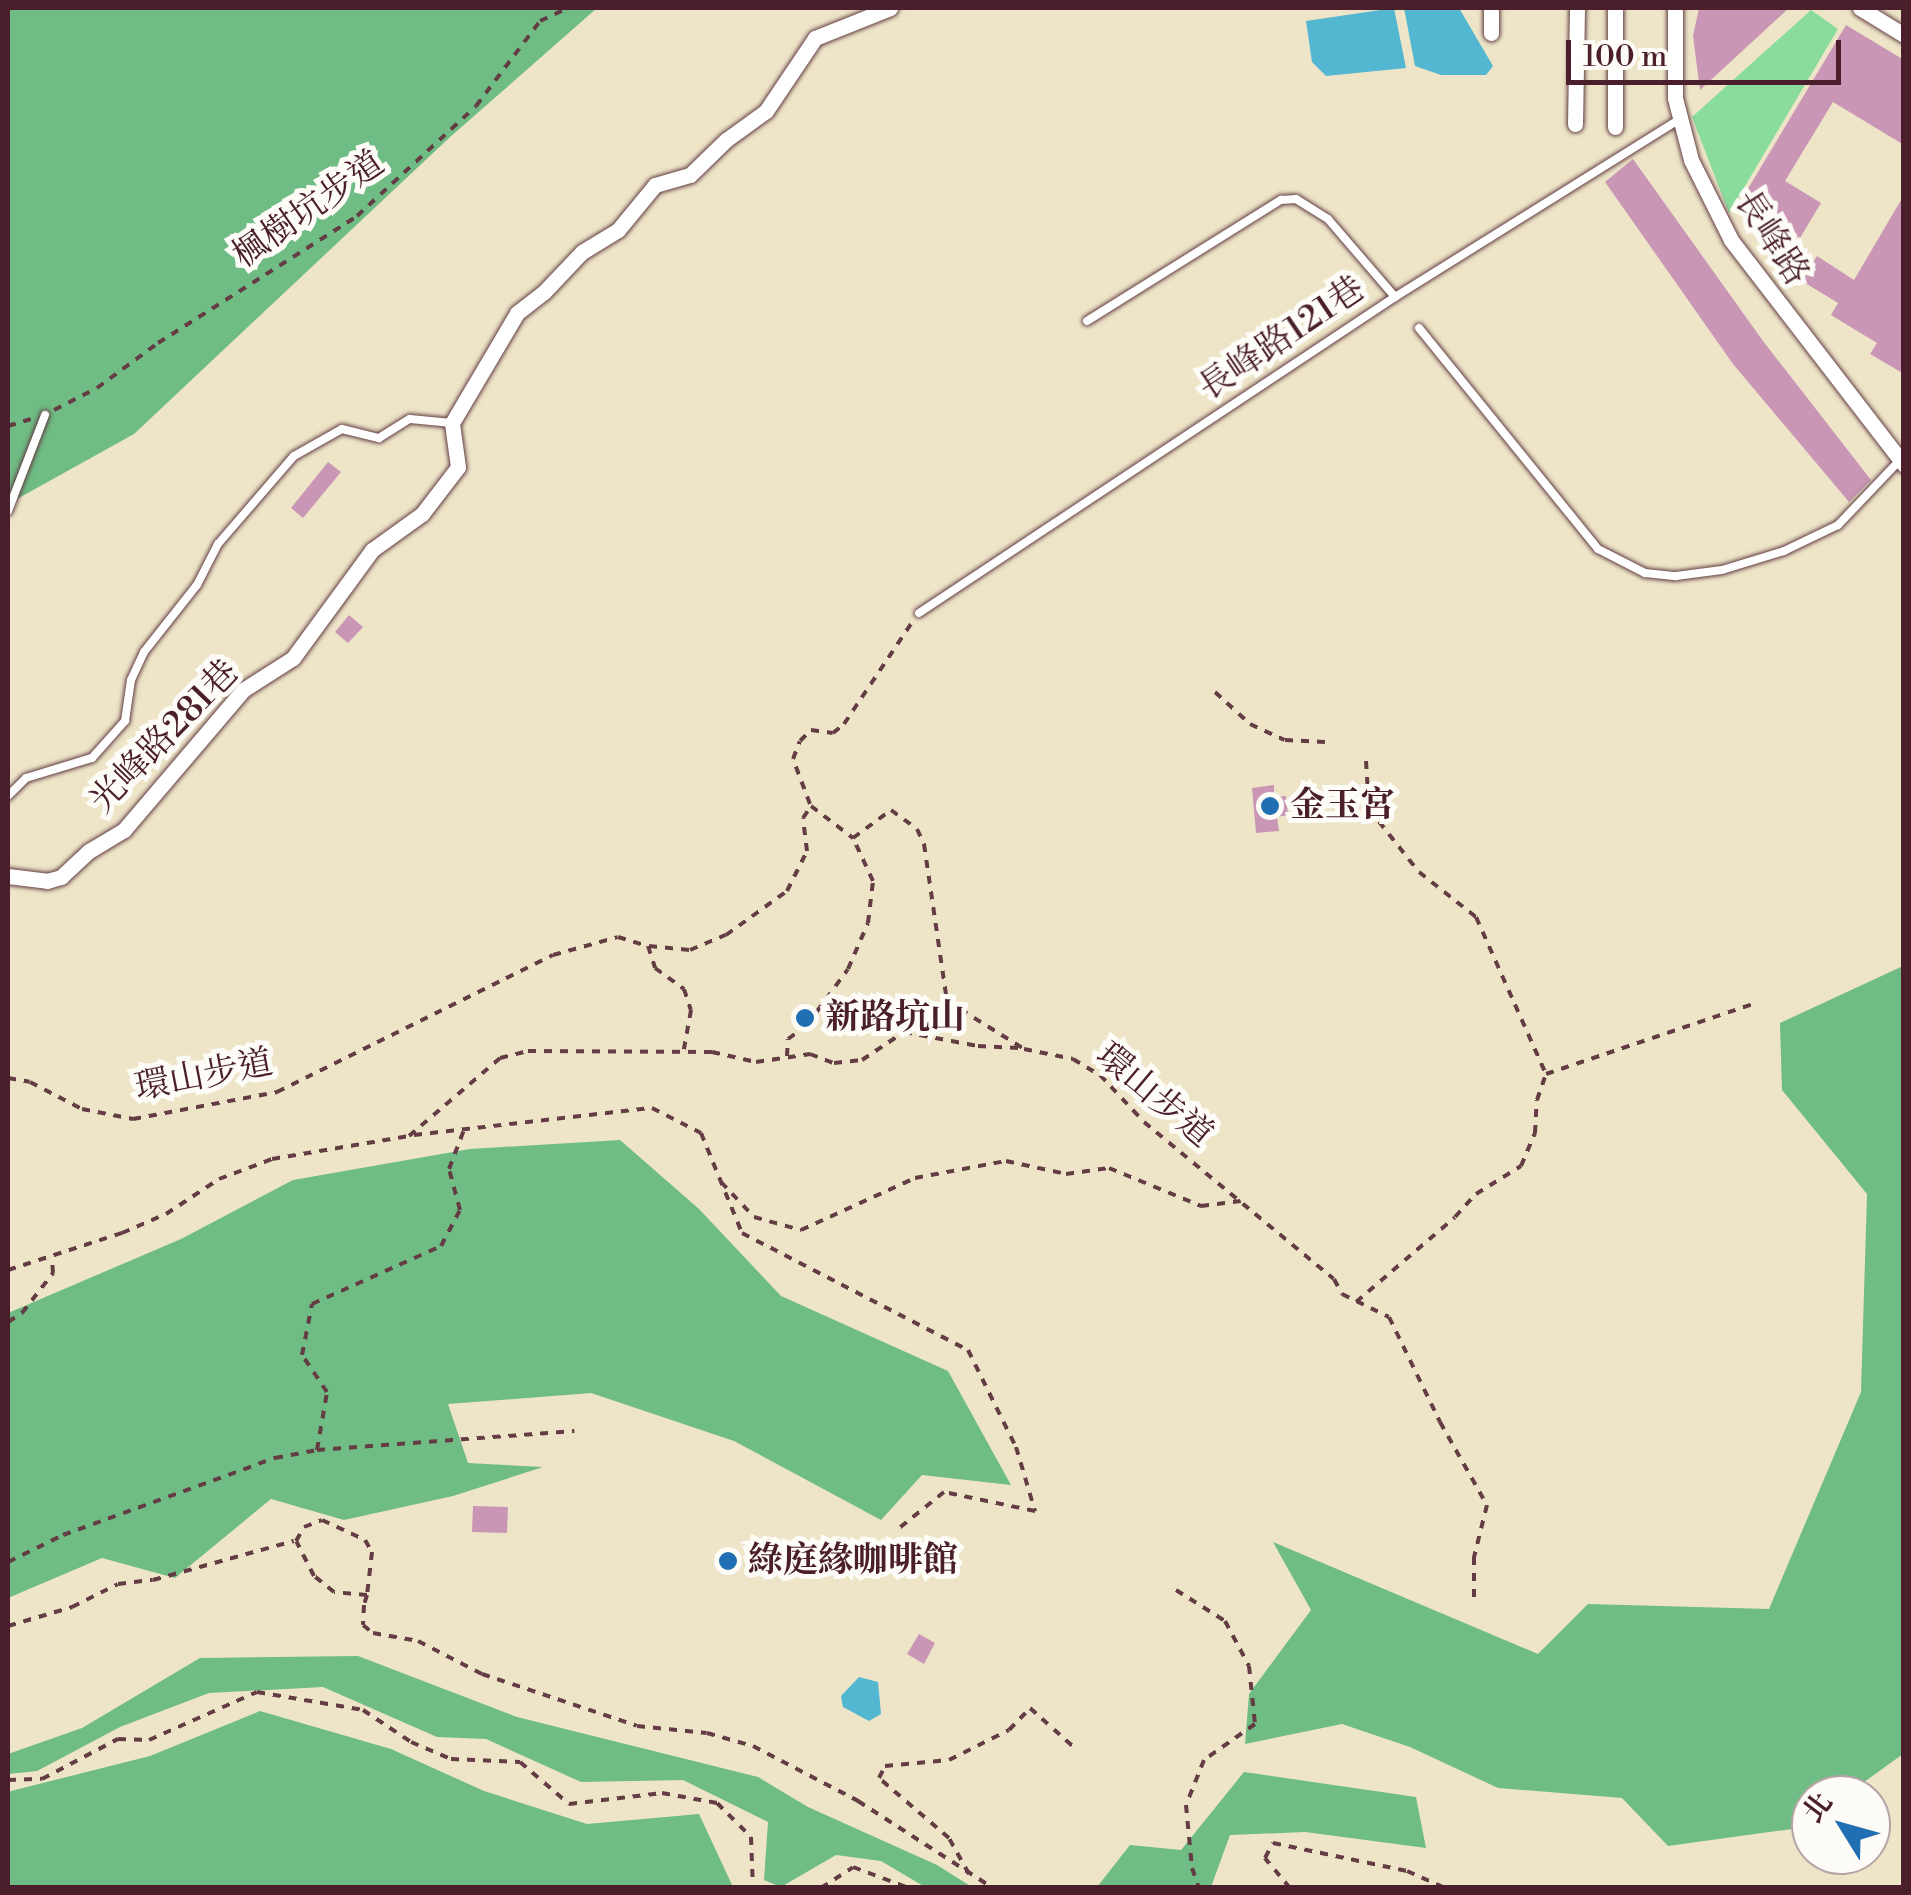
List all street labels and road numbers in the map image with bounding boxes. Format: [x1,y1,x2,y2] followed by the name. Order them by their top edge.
[225,143,393,277] street label: 楓樹坑步道
[1725,183,1817,293] street label: 長峰路
[1191,268,1373,410] street label: 長峰路121巷
[82,652,248,822] street label: 光峰路281巷
[1087,1035,1221,1157] street label: 環山步道
[131,1042,277,1110] street label: 環山步道

